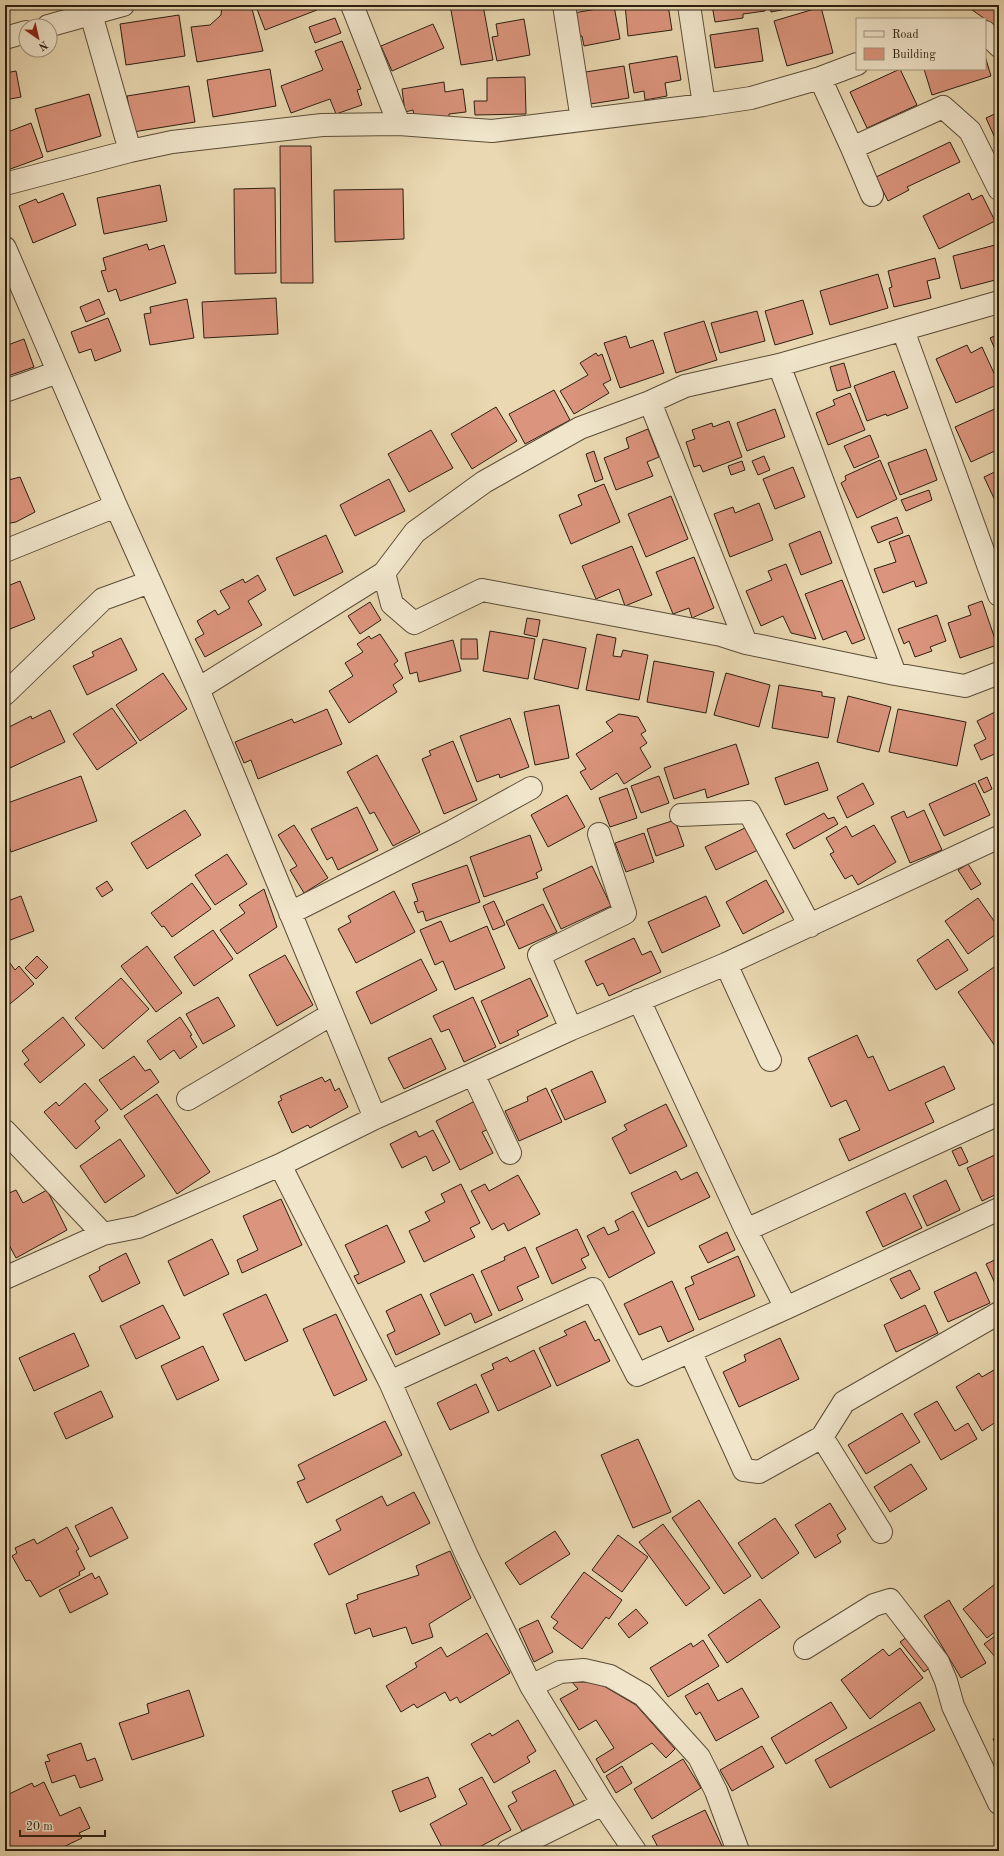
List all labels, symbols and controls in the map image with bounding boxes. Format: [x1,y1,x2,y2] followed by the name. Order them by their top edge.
[18,18,58,58] north arrow
[856,18,986,70] legend
[892,29,919,41] text: Road
[36,38,49,52] text: N
[892,49,936,61] text: Building
[20,1812,105,1838] scale bar
[26,1821,53,1833] text: 20 m

